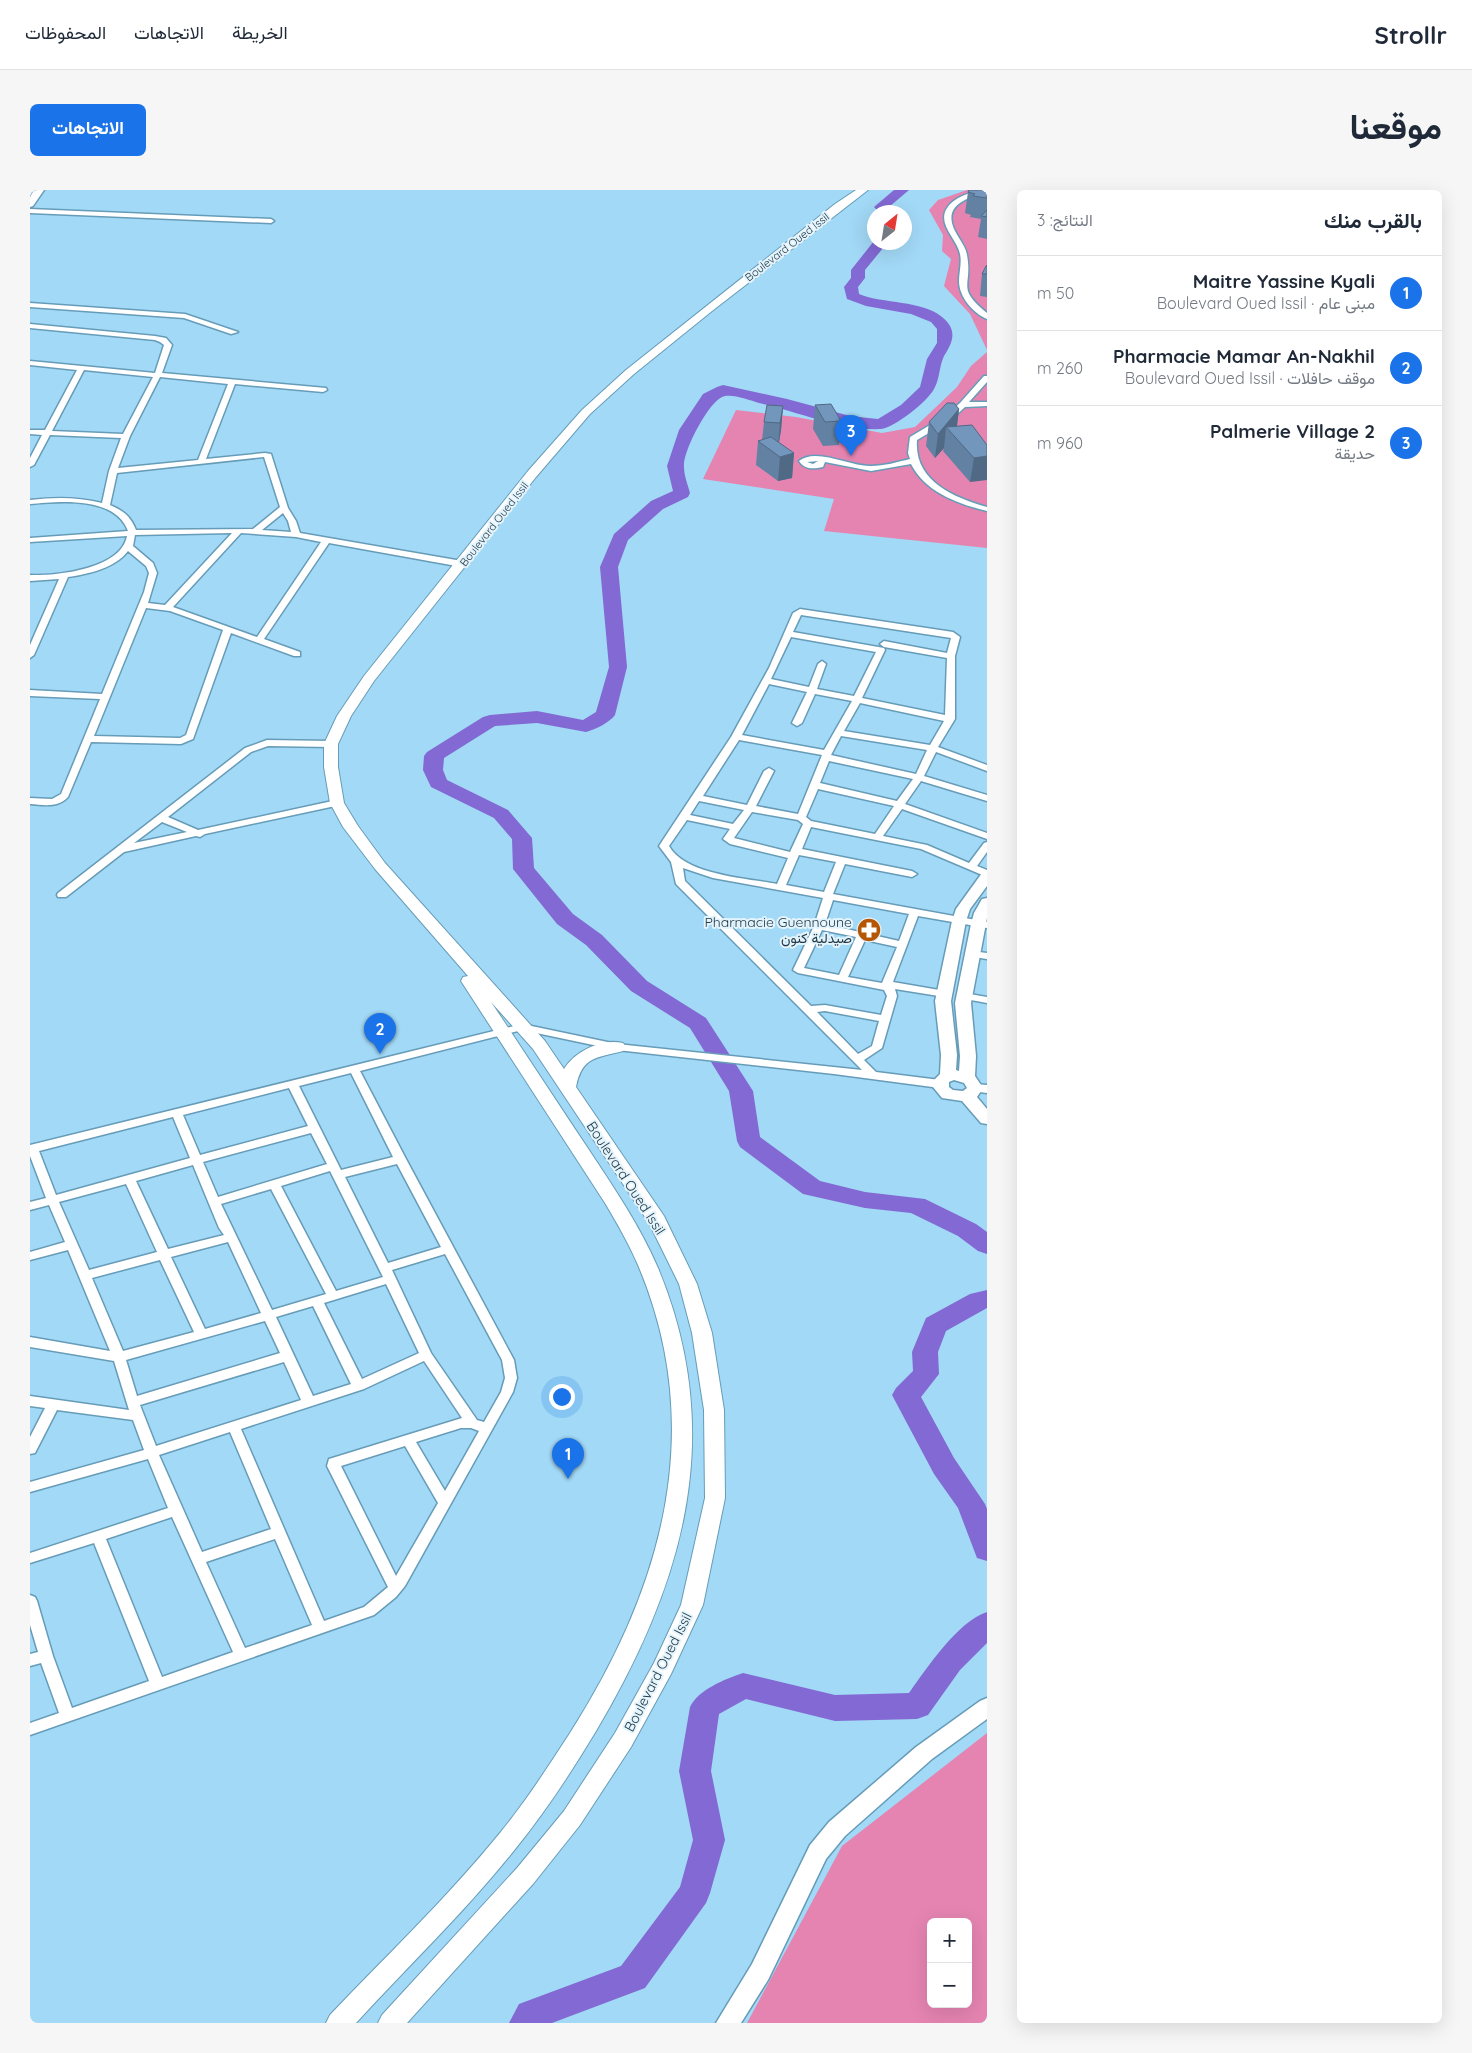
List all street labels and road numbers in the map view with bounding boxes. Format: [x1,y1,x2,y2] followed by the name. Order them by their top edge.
[742,210,832,284] street label: Boulevard Oued Issil
[457,479,531,569] street label: Boulevard Oued Issil
[583,1118,669,1238] street label: Boulevard Oued Issil
[620,1609,696,1735] street label: Boulevard Oued Issil

